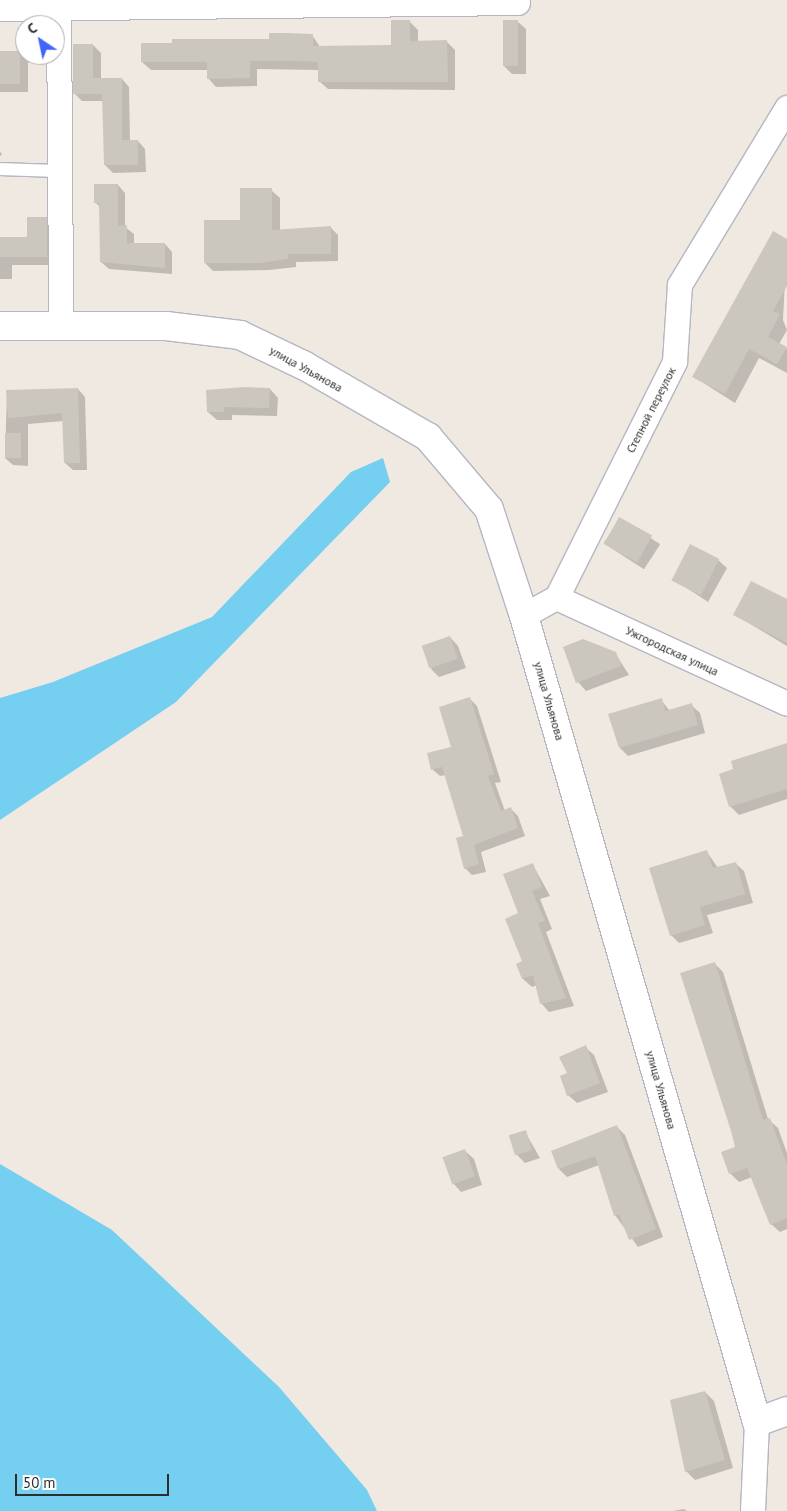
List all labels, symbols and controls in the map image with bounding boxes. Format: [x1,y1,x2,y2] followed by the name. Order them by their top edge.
[15,15,65,65] north arrow
[24,19,40,38] text: С
[267,343,345,395] street label: улица Ульянова
[623,365,679,455] street label: Степной переулок
[623,623,721,679] street label: Ужгородская улица
[531,660,567,742] street label: улица Ульянова
[643,1049,679,1131] street label: улица Ульянова
[18,1464,171,1496] scale bar
[23,1473,56,1492] text: 50 m

